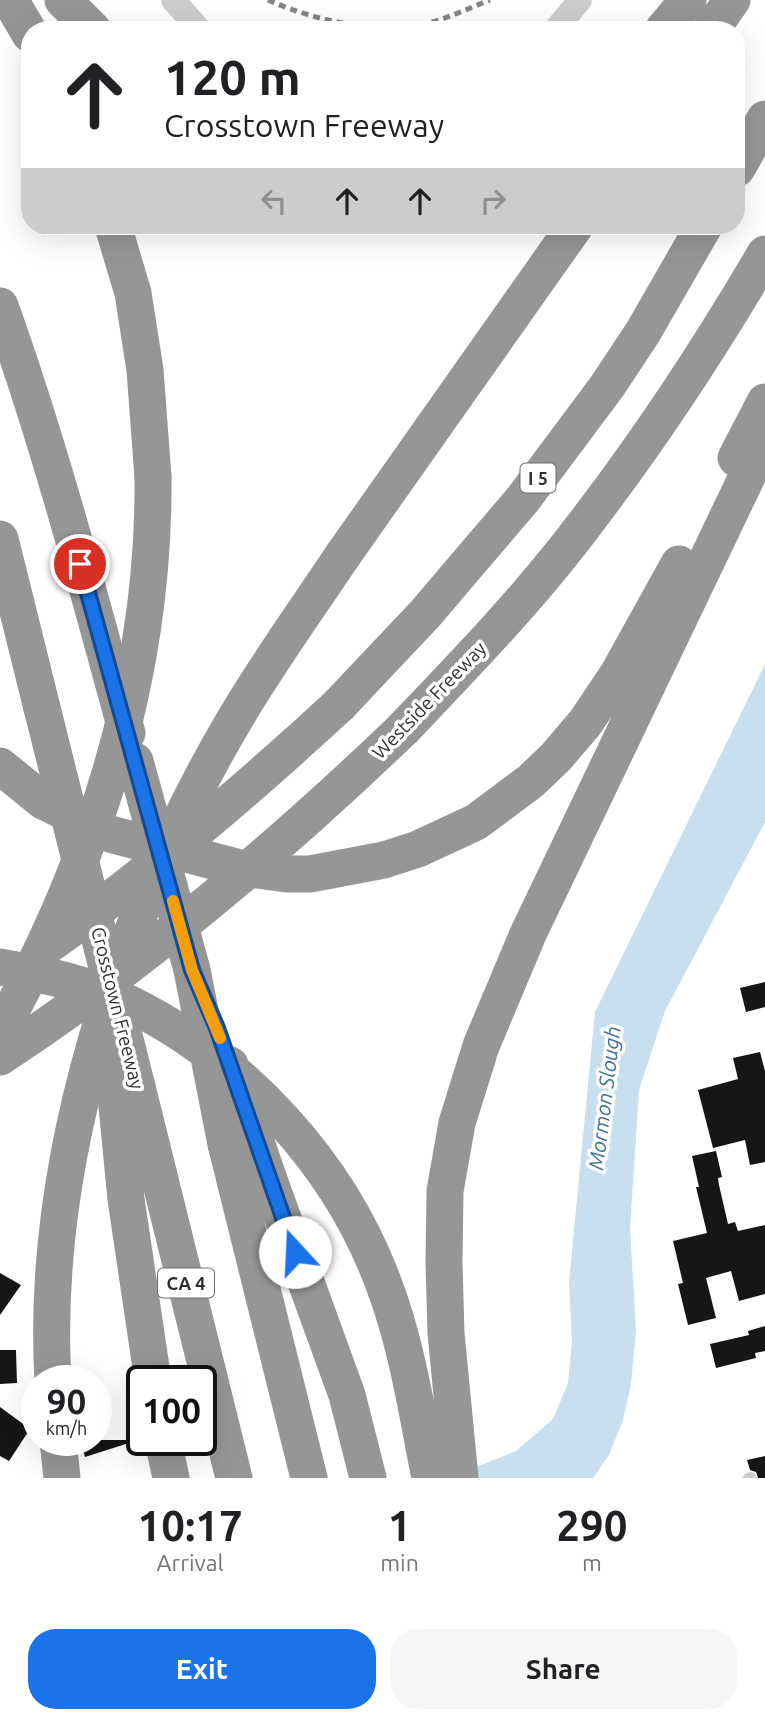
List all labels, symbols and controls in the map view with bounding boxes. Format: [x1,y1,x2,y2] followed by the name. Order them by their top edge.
[49,49,140,140] icon: ahead
[164,49,301,104] text: 120 m
[164,107,444,143] text: Crosstown Freeway
[255,182,293,220] icon: left
[328,182,366,220] icon: ahead
[401,182,439,220] icon: ahead
[474,182,512,220] icon: right
[520,464,556,492] road number: I 5
[50,534,110,594] pin
[61,545,99,583] icon: arrive
[368,637,490,763] street label: Westside Freeway
[87,925,149,1091] street label: Crosstown Freeway
[583,1025,625,1171] water label: Mormon Slough
[258,1215,332,1289] position arrow
[158,1268,214,1298] road number: CA 4
[126,1365,217,1456] speed limit sign: 100
[47,1381,86,1421] text: 90
[46,1418,87,1438] text: km/h
[138,1502,243,1549] text: 10:17
[388,1502,411,1549] text: 1
[556,1502,627,1549] text: 290
[157,1550,224,1575] text: Arrival
[380,1550,419,1575] text: min
[582,1550,602,1575] text: m
[28,1629,376,1709] button: Exit
[390,1629,737,1709] button: Share

